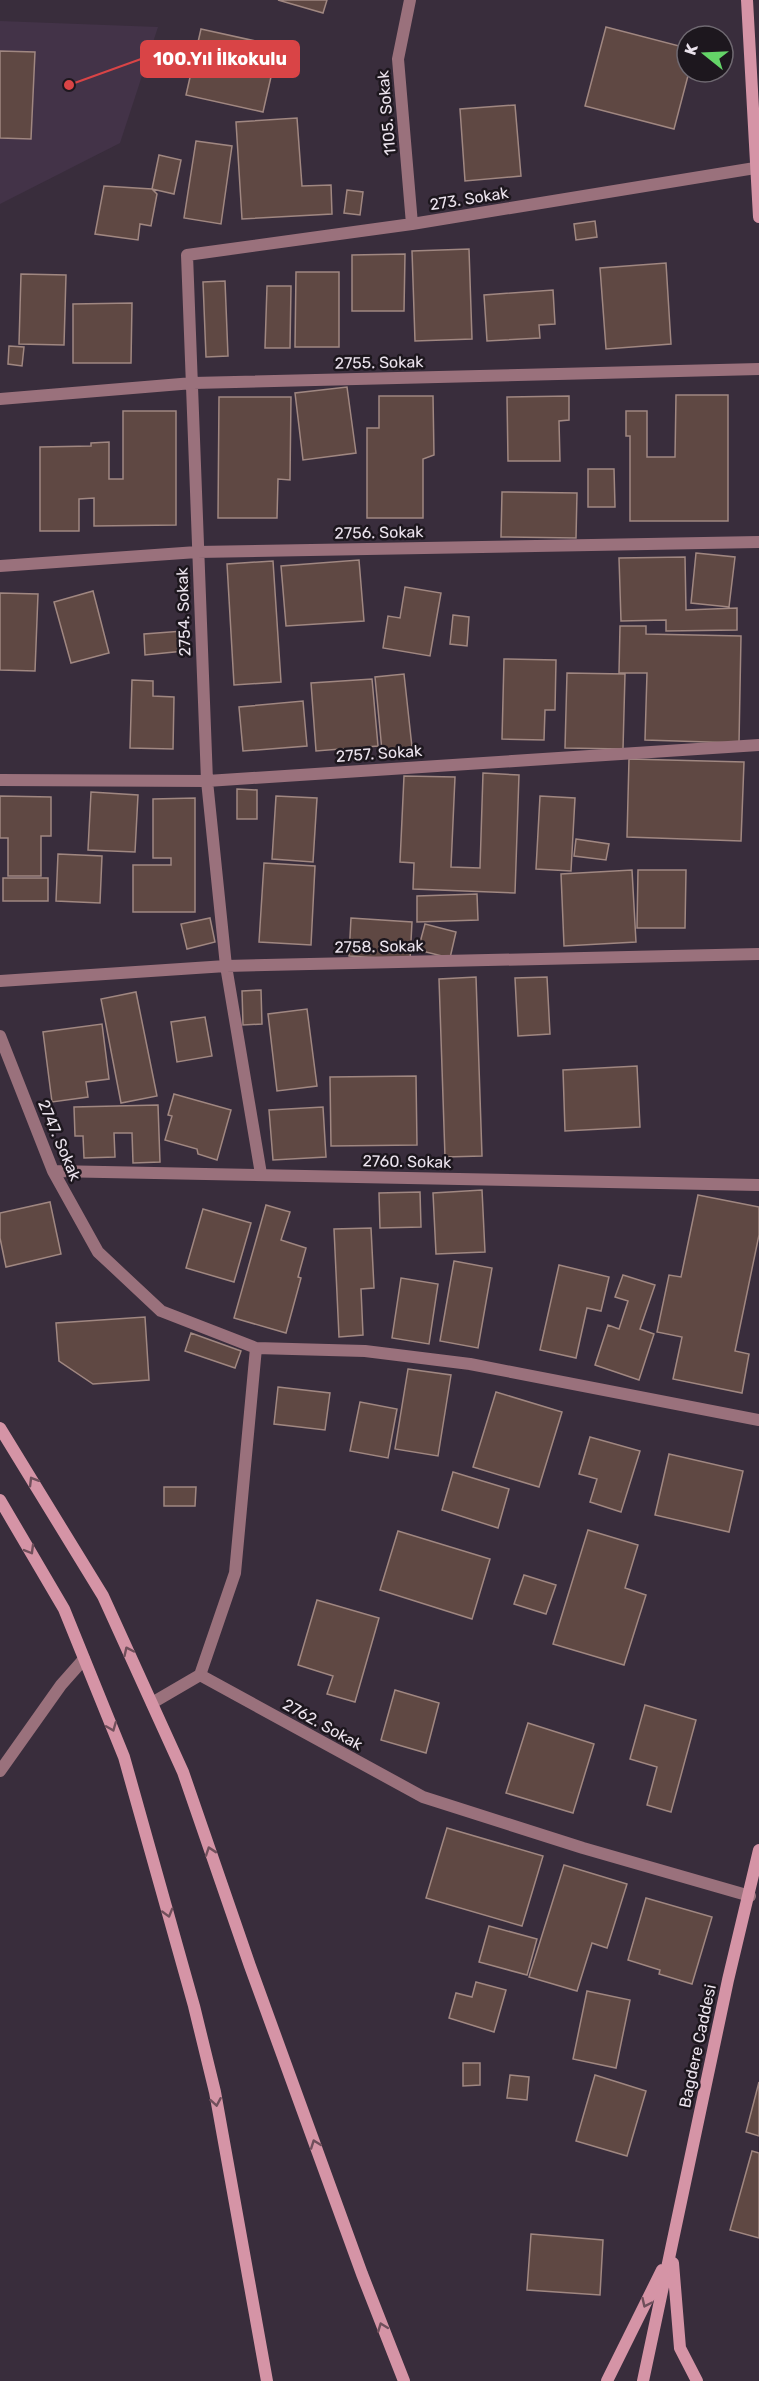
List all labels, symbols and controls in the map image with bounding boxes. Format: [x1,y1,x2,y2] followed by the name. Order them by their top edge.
[675,24,735,84] north arrow
[141,41,299,77] callout: 100.Yıl İlkokulu
[681,41,702,57] text: K
[153,48,287,70] text: 100.Yıl İlkokulu
[373,69,400,156] street label: 1105. Sokak
[428,183,511,214] street label: 273. Sokak
[334,352,424,373] street label: 2755. Sokak
[334,522,424,543] street label: 2756. Sokak
[172,566,195,657] street label: 2754. Sokak
[335,741,424,766] street label: 2757. Sokak
[334,936,425,957] street label: 2758. Sokak
[34,1097,85,1184] street label: 2747. Sokak
[362,1151,452,1172] street label: 2760. Sokak
[29,1477,41,1487] one-way arrow
[22,1544,34,1554] one-way arrow
[124,1647,136,1658] one-way arrow
[279,1695,367,1755] street label: 2762. Sokak
[105,1720,117,1731] one-way arrow
[205,1846,218,1857] one-way arrow
[161,1907,173,1918] one-way arrow
[675,1983,720,2110] street label: Bagdere Caddesi
[210,2097,222,2107] one-way arrow
[310,2139,323,2150] one-way arrow
[642,2296,654,2307] one-way arrow
[377,2322,390,2333] one-way arrow

